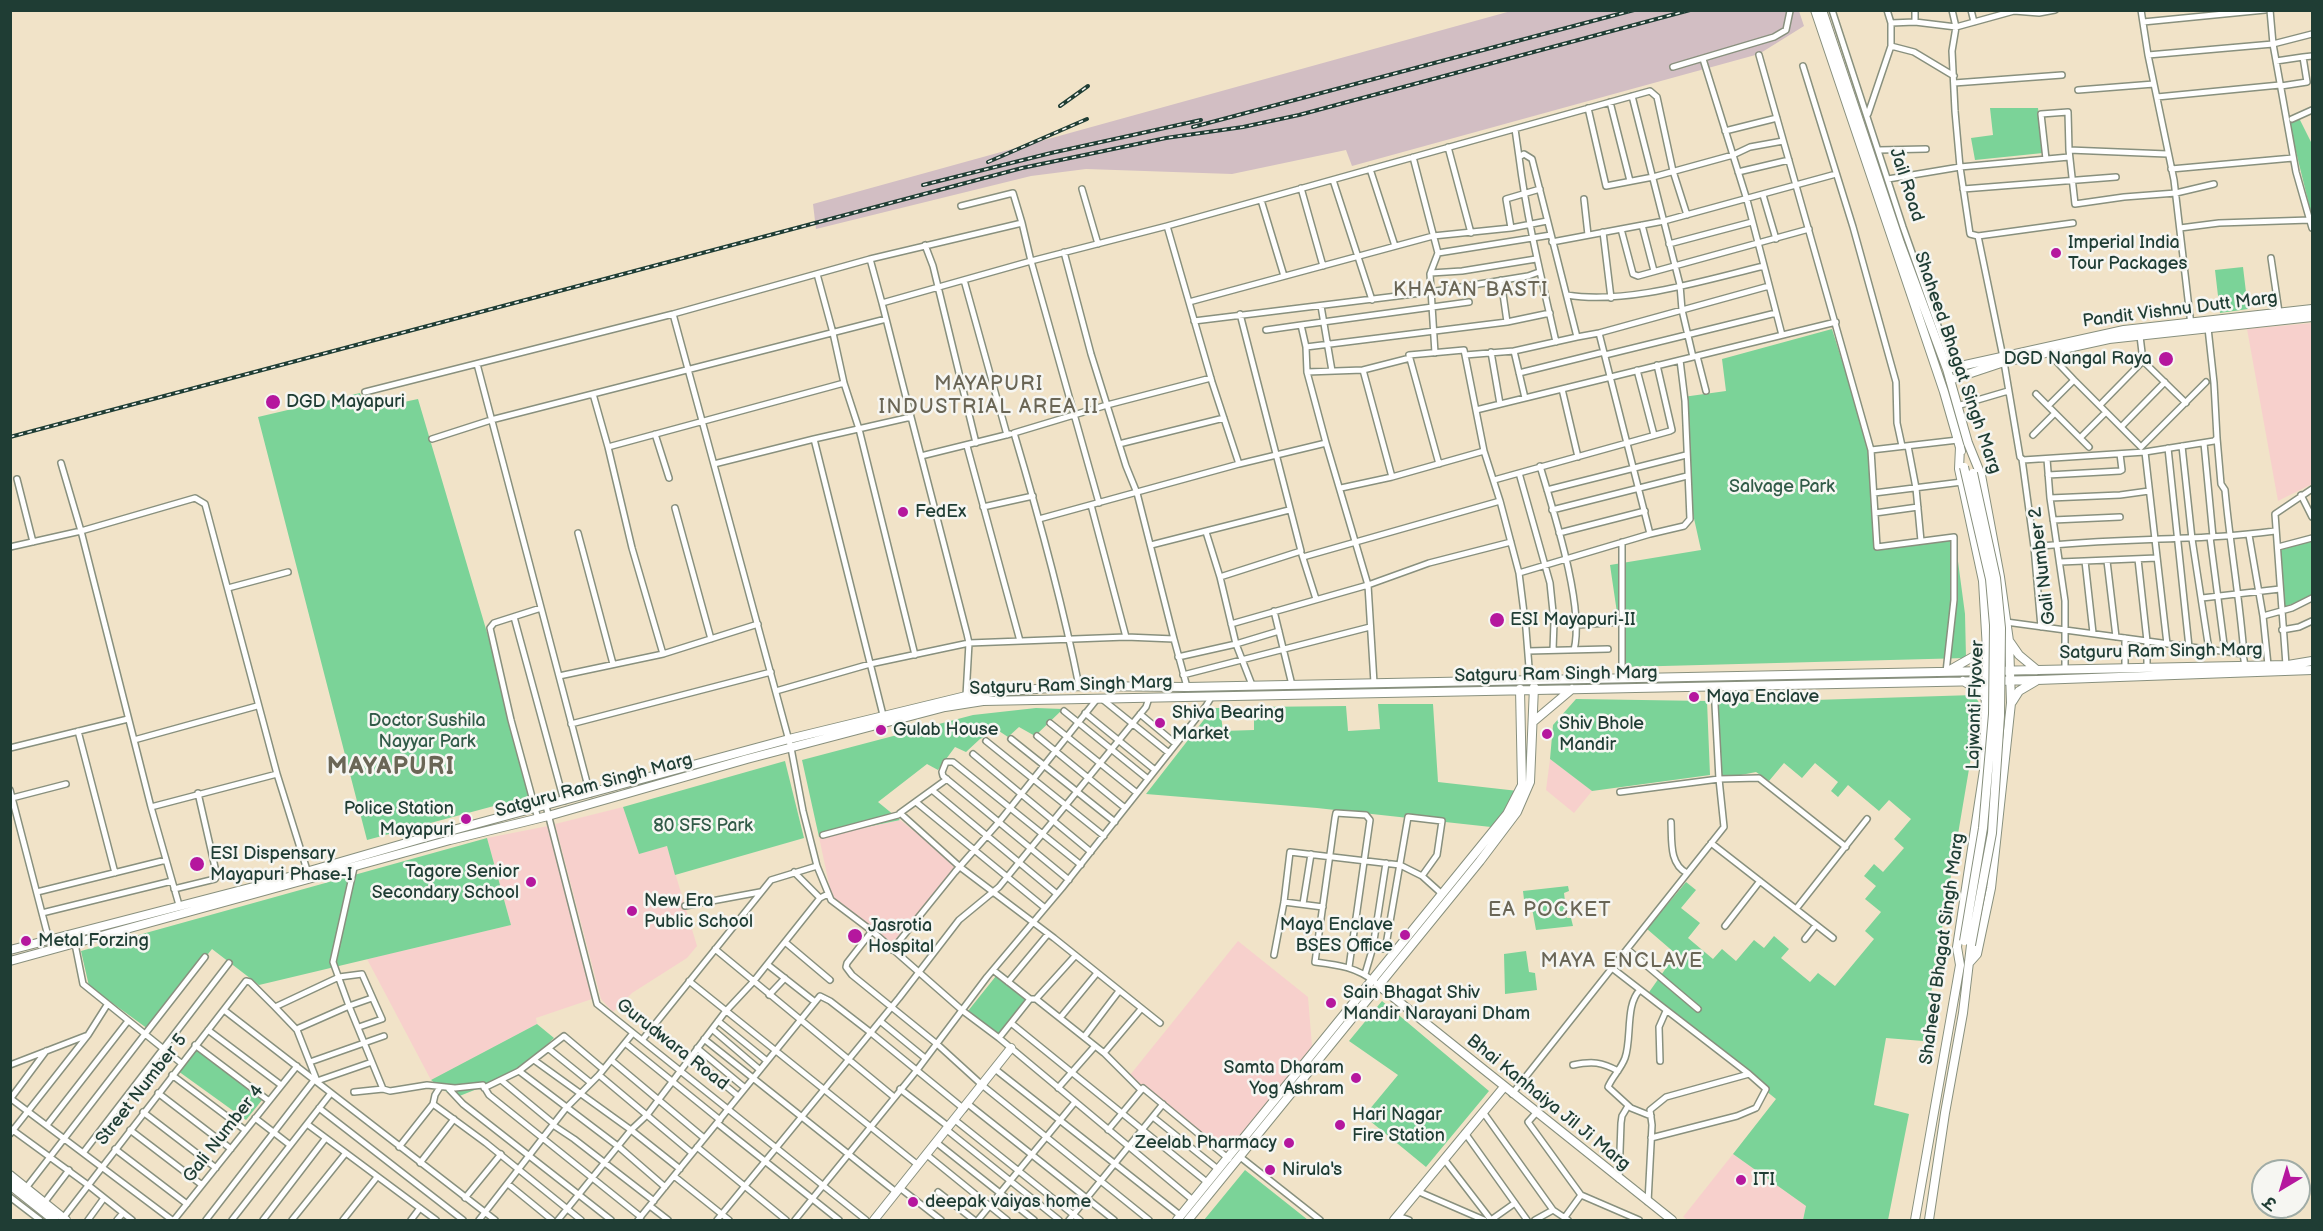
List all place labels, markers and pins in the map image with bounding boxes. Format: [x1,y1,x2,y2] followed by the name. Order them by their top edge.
[2068,232,2187,274] place label: Imperial India Tour Packages
[2049,246,2063,260] marker: Imperial India Tour Packages
[2003,348,2152,370] place label: DGD Nangal Raya
[2157,350,2175,368] marker: DGD Nangal Raya
[286,391,405,413] place label: DGD Mayapuri
[264,393,282,411] marker: DGD Mayapuri
[915,501,966,523] place label: FedEx
[896,505,910,519] marker: FedEx
[1510,609,1635,631] place label: ESI Mayapuri-II
[1488,611,1506,629] marker: ESI Mayapuri-II
[1706,686,1819,708] place label: Maya Enclave
[1687,690,1701,704] marker: Maya Enclave
[1172,702,1284,744] place label: Shiva Bearing Market
[1559,713,1644,756] place label: Shiv Bhole Mandir
[1153,716,1167,730] marker: Shiva Bearing Market
[893,719,998,741] place label: Gulab House
[874,723,888,737] marker: Gulab House
[1540,727,1554,741] marker: Shiv Bhole Mandir
[344,798,454,840] place label: Police Station Mayapuri
[459,812,473,826] marker: Police Station Mayapuri
[210,843,353,886] place label: ESI Dispensary Mayapuri Phase-I
[188,855,206,873] marker: ESI Dispensary Mayapuri Phase-I
[372,861,519,904] place label: Tagore Senior Secondary School
[524,875,538,889] marker: Tagore Senior Secondary School
[644,890,753,932] place label: New Era Public School
[625,904,639,918] marker: New Era Public School
[1280,914,1393,956] place label: Maya Enclave BSES Office
[868,915,934,958] place label: Jasrotia Hospital
[846,927,864,945] marker: Jasrotia Hospital
[1398,928,1412,942] marker: Maya Enclave BSES Office
[38,930,149,952] place label: Metal Forzing
[19,934,33,948] marker: Metal Forzing
[1343,982,1530,1024] place label: Sain Bhagat Shiv Mandir Narayani Dham
[1324,996,1338,1010] marker: Sain Bhagat Shiv Mandir Narayani Dham
[1224,1057,1344,1100] place label: Samta Dharam Yog Ashram
[1349,1071,1363,1085] marker: Samta Dharam Yog Ashram
[1352,1104,1445,1146] place label: Hari Nagar Fire Station
[1333,1118,1347,1132] marker: Hari Nagar Fire Station
[1135,1132,1277,1154] place label: Zeelab Pharmacy
[1282,1136,1296,1150] marker: Zeelab Pharmacy
[1282,1159,1342,1181] place label: Nirula's
[1263,1163,1277,1177] marker: Nirula's
[1753,1169,1775,1191] place label: ITI
[1734,1173,1748,1187] marker: ITI
[925,1191,1091,1213] place label: deepak vaiyas home
[906,1195,920,1209] marker: deepak vaiyas home

